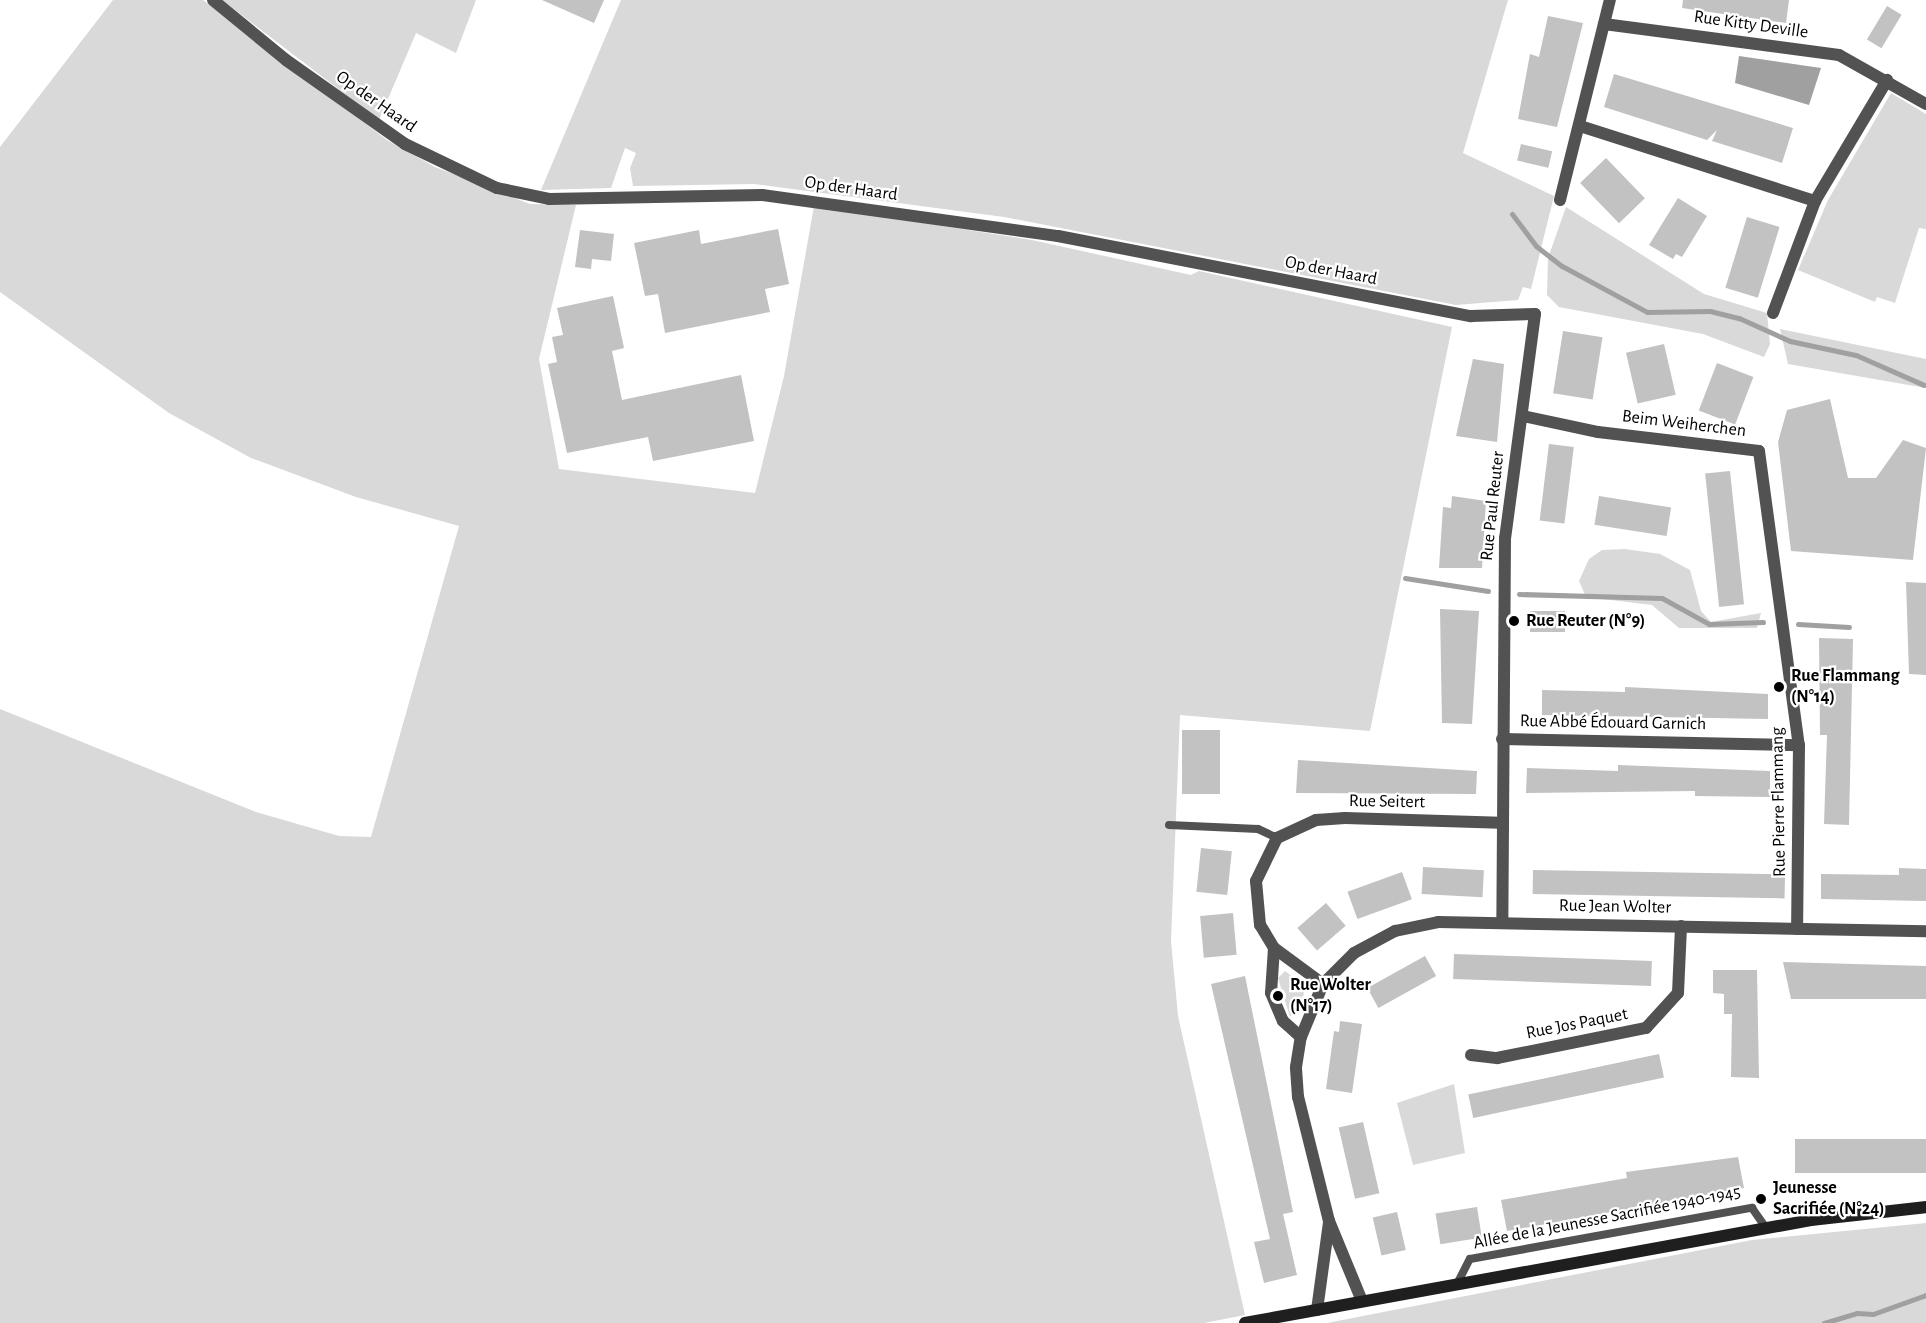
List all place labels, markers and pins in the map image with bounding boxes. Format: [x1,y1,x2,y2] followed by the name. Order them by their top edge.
[1526,610,1645,632] place label: Rue Reuter (N°9)
[1507,614,1521,628] marker: Rue Reuter (N°9)
[1791,666,1900,708] place label: Rue Flammang (N°14)
[1772,680,1786,694] marker: Rue Flammang (N°14)
[1290,975,1371,1018] place label: Rue Wolter (N°17)
[1271,989,1285,1003] marker: Rue Wolter (N°17)
[1773,1178,1885,1220] place label: Jeunesse Sacrifiée (N°24)
[1754,1192,1768,1206] marker: Jeunesse Sacrifiée (N°24)

